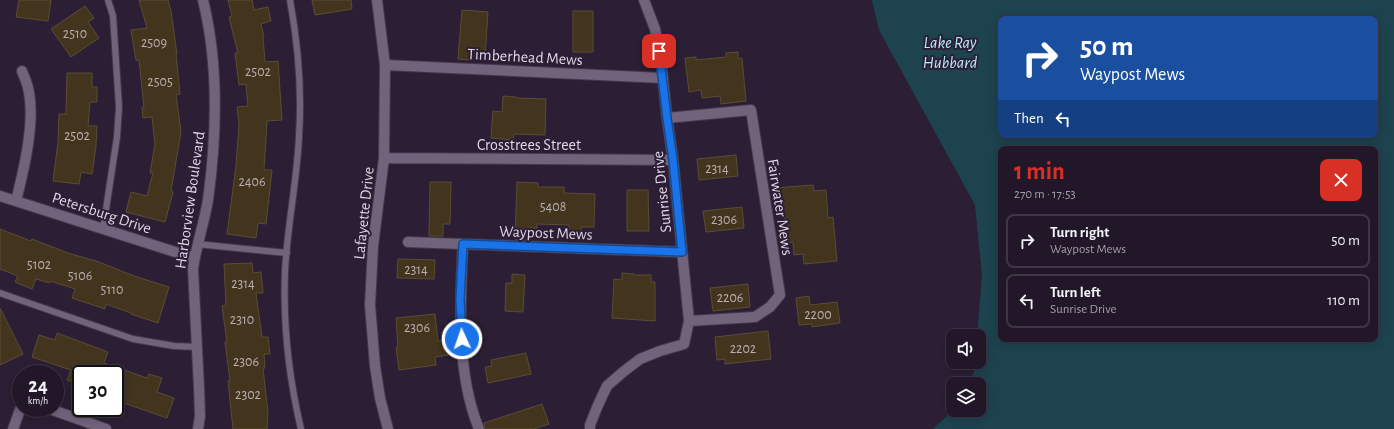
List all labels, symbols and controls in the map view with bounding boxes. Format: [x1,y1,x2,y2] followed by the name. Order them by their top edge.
[63,27,87,41] house number: 2510
[1014,32,1066,84] icon: right
[1080,33,1134,61] text: 50 m
[642,34,676,68] pin
[923,34,978,71] water label: Lake Ray Hubbard
[141,36,167,50] house number: 2509
[648,40,670,62] icon: arrive
[467,46,583,68] street label: Timberhead Mews
[245,65,271,79] house number: 2502
[1080,66,1185,84] text: Waypost Mews
[147,75,173,89] house number: 2505
[1052,108,1074,130] icon: left
[1014,111,1044,126] text: Then
[64,129,90,143] house number: 2502
[172,130,208,270] street label: Harborview Boulevard
[477,137,581,153] street label: Crosstrees Street
[650,150,674,233] street label: Sunrise Drive
[764,158,796,257] street label: Fairwater Mews
[1320,159,1362,201] button: close
[1014,160,1065,184] text: 1 min
[705,162,729,176] house number: 2314
[351,166,378,260] street label: Lafayette Drive
[238,175,266,189] house number: 2406
[1014,188,1076,201] text: 270 m · 17:53
[50,189,153,237] street label: Petersburg Drive
[540,200,566,214] house number: 5408
[711,213,737,227] house number: 2306
[499,223,593,244] street label: Waypost Mews
[1050,225,1109,240] text: Turn right
[1016,230,1038,252] icon: right
[1331,233,1360,248] text: 50 m
[1050,243,1126,256] text: Waypost Mews
[27,258,51,272] house number: 5102
[404,263,428,277] house number: 2314
[68,269,92,283] house number: 5106
[231,277,255,291] house number: 2314
[101,283,123,297] house number: 5110
[1050,285,1101,300] text: Turn left
[1016,290,1038,312] icon: left
[717,291,743,305] house number: 2206
[1327,293,1360,308] text: 110 m
[1050,303,1117,316] text: Sunrise Drive
[804,308,832,322] house number: 2200
[230,313,254,327] house number: 2310
[441,318,483,360] position arrow
[404,321,430,335] house number: 2306
[946,329,986,417] map controls
[946,329,986,369] button: sound
[730,342,756,356] house number: 2202
[233,355,259,369] house number: 2306
[72,365,124,417] speed limit sign: 30
[28,376,48,396] text: 24
[946,377,986,417] button: layers
[235,388,261,402] house number: 2302
[28,396,48,406] text: km/h

